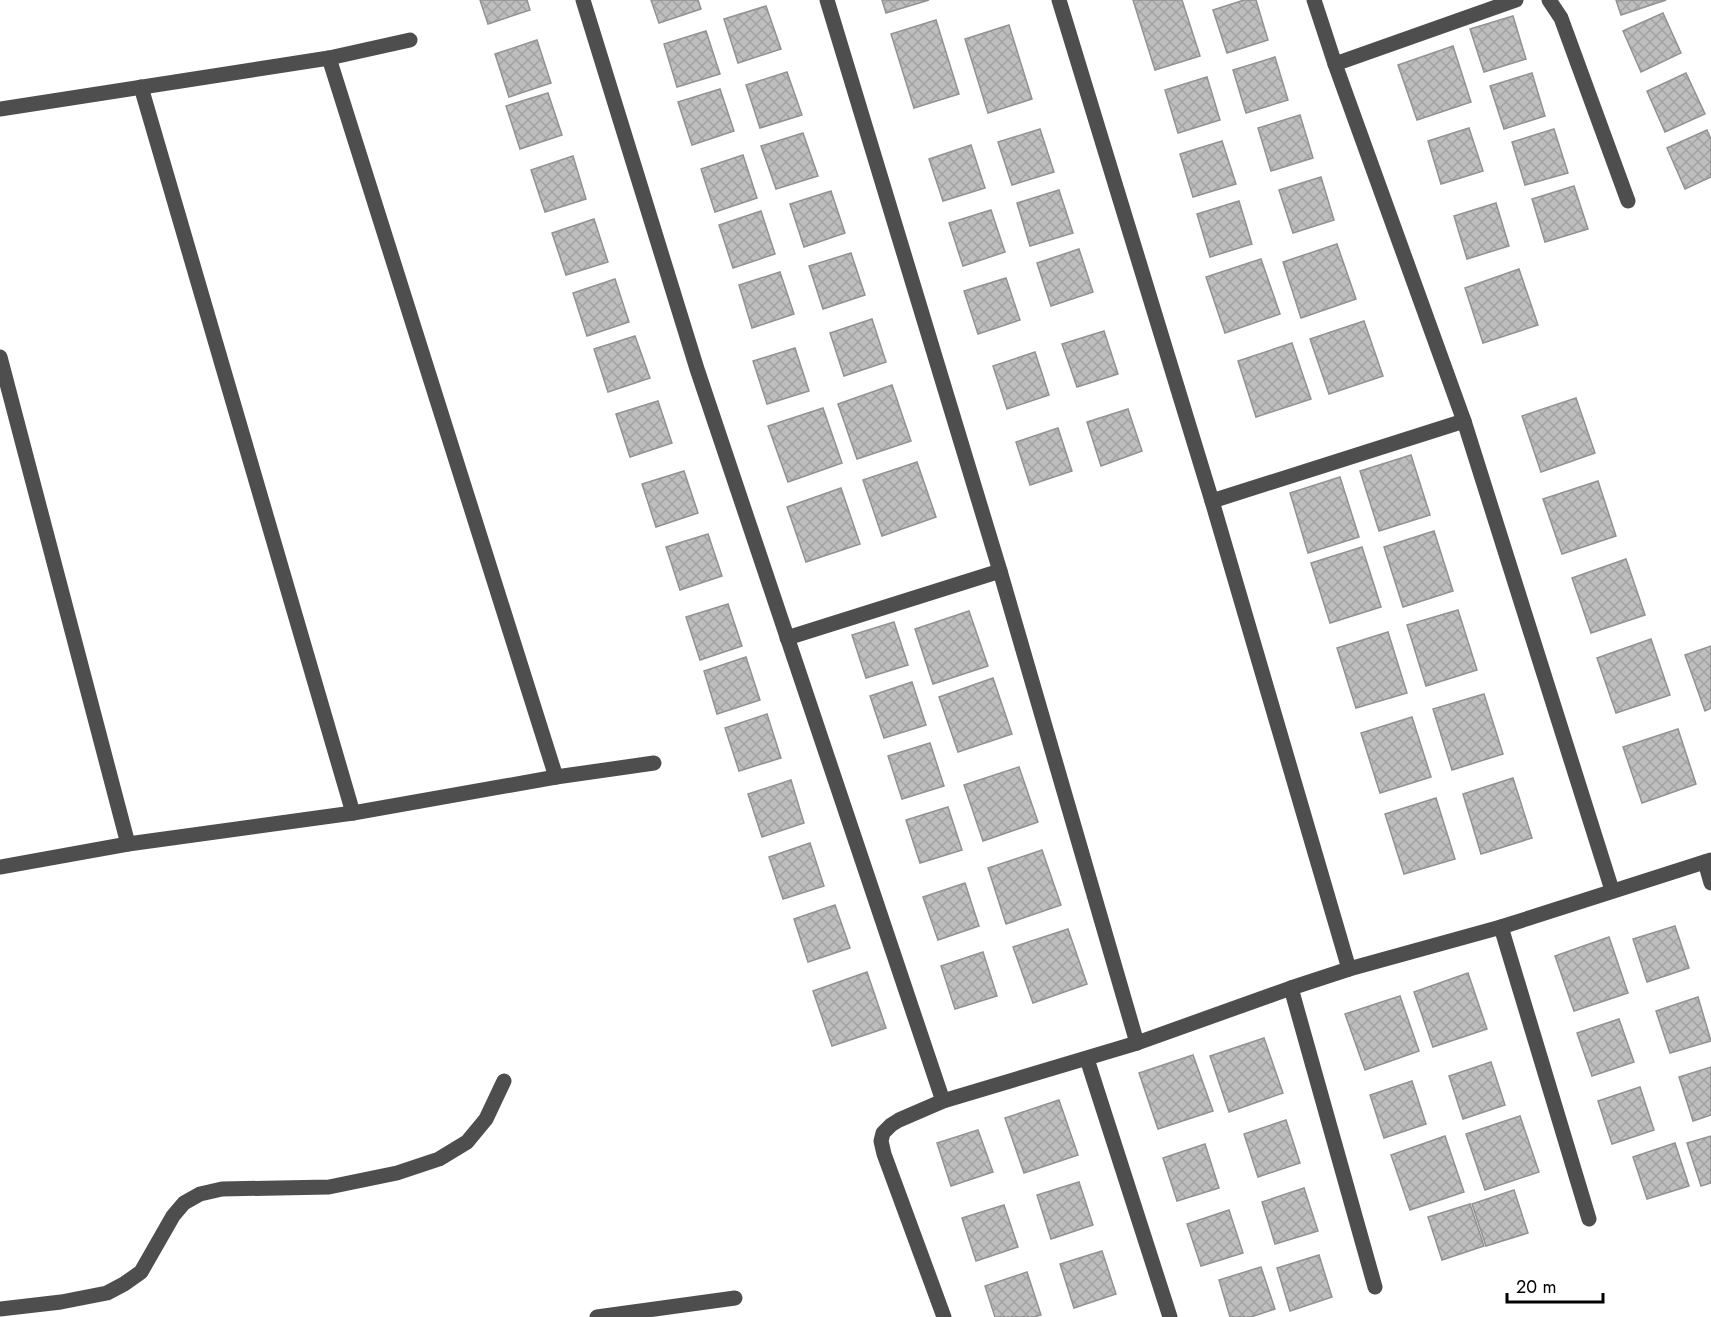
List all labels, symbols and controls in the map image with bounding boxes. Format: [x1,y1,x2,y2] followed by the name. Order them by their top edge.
[1507,1266,1603,1304] scale bar
[1516,1274,1556,1300] text: 20 m

